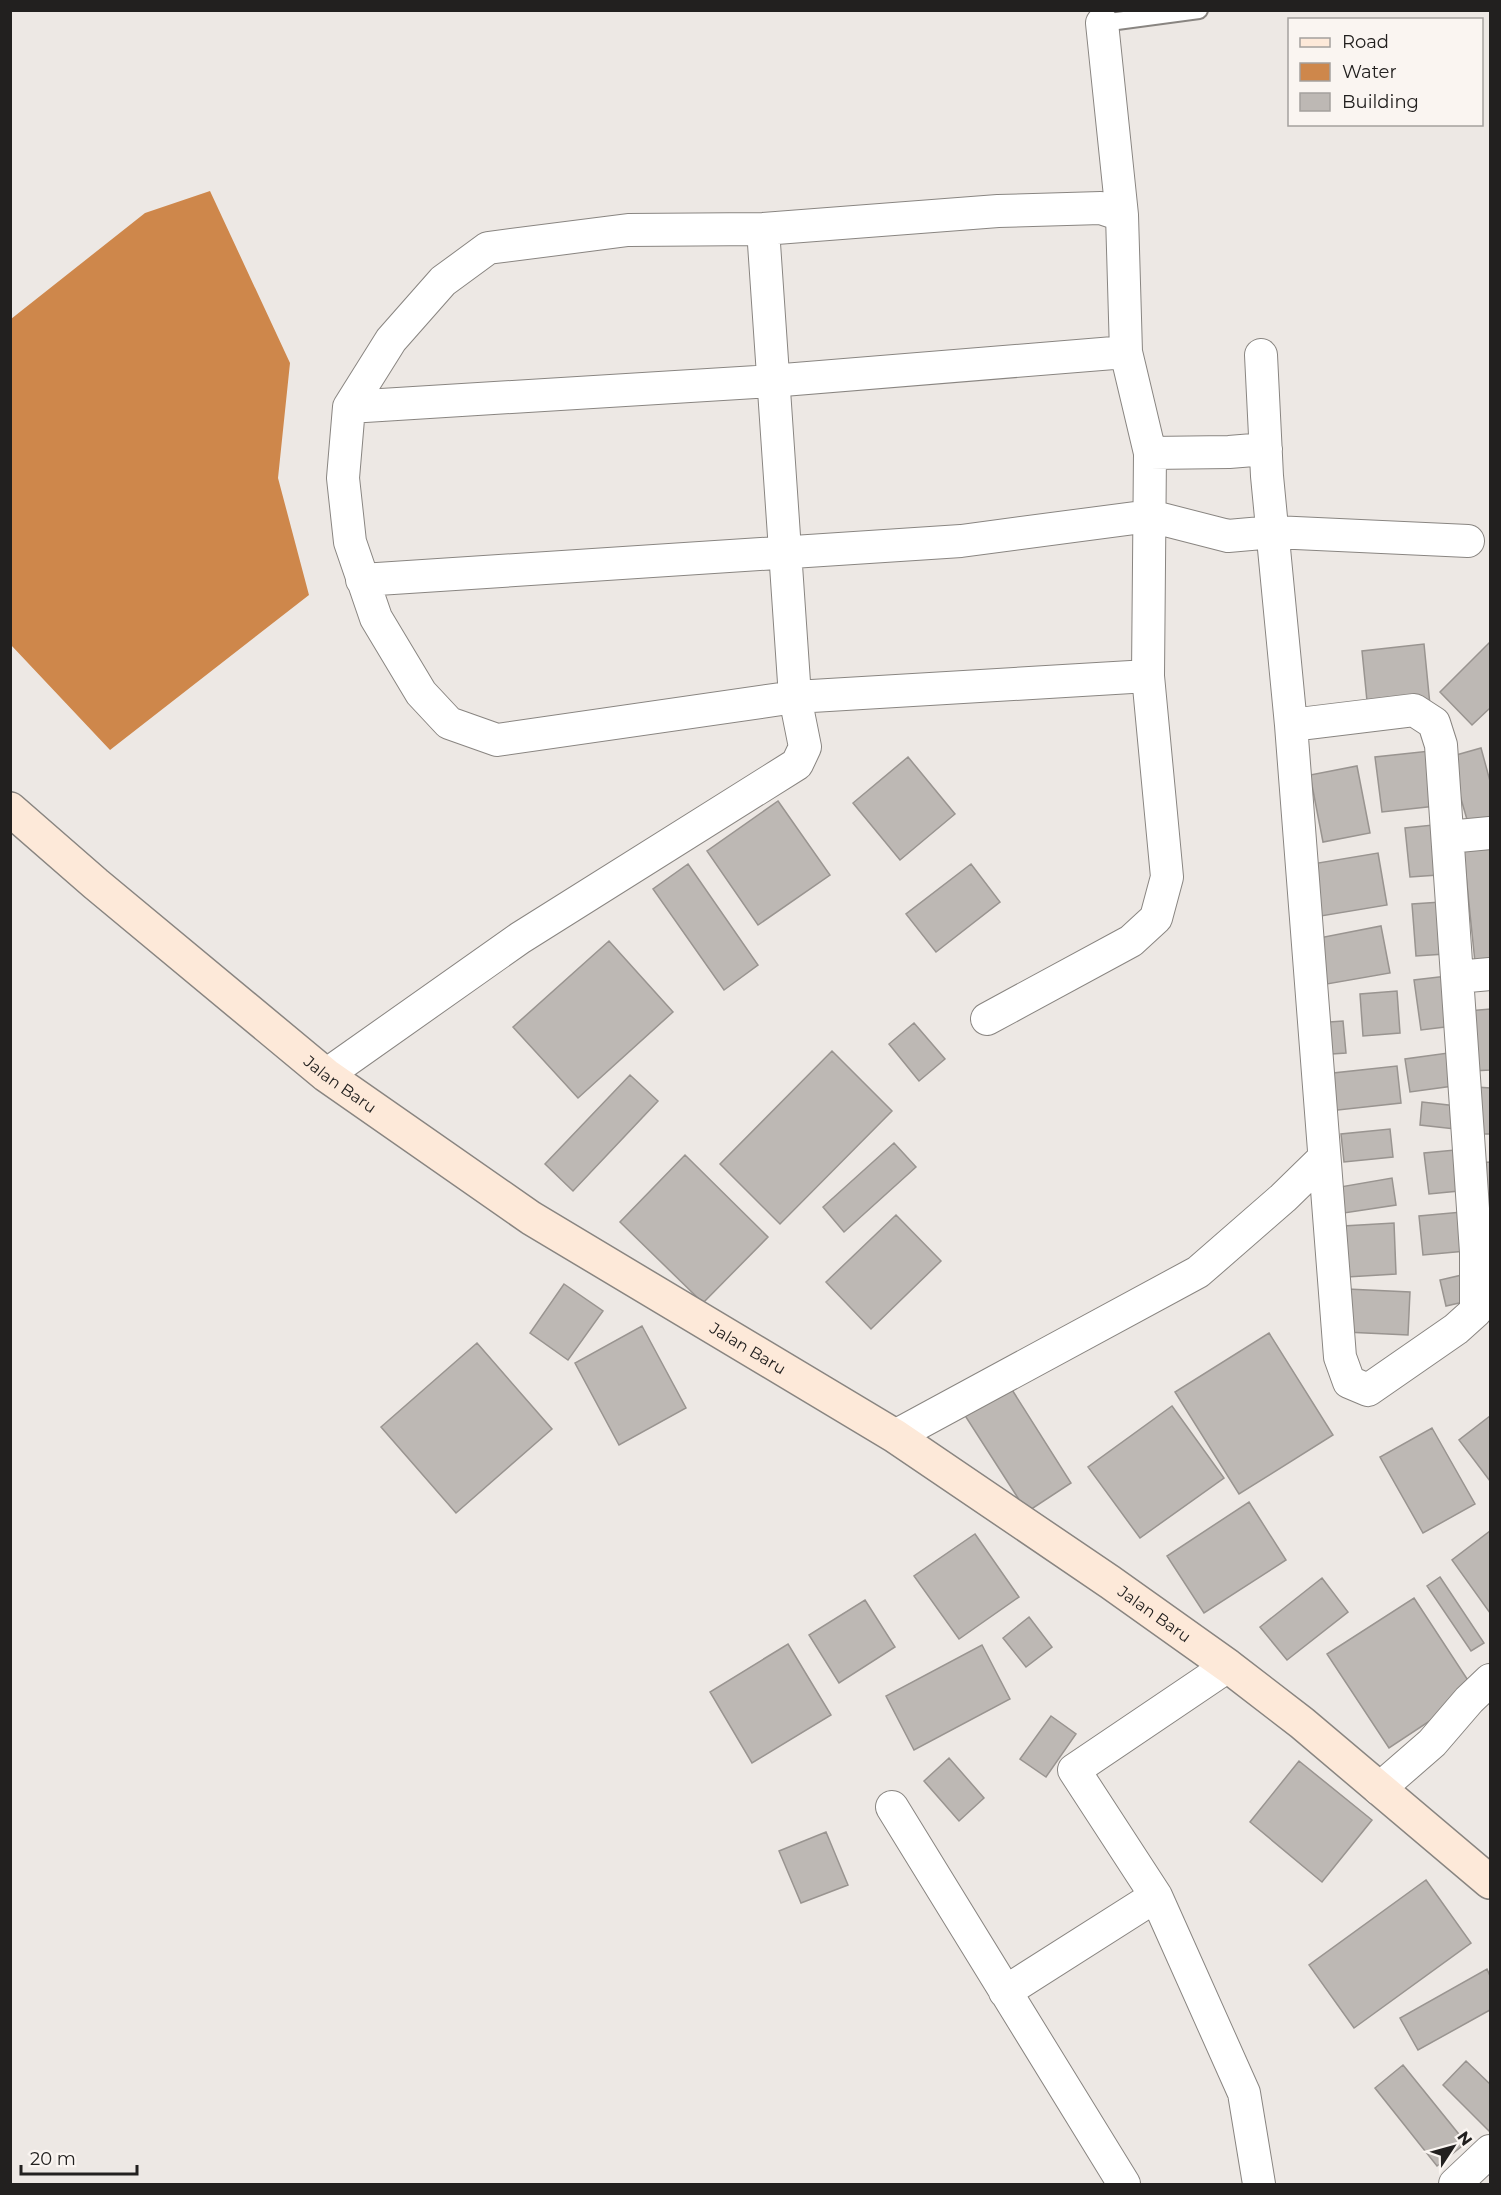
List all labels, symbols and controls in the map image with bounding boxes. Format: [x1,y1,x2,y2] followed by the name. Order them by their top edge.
[1288,18,1483,126] legend
[1342,31,1389,53] text: Road
[1342,61,1397,83] text: Water
[1342,91,1419,113] text: Building
[299,1051,380,1117] street label: Jalan Baru
[706,1317,789,1378] street label: Jalan Baru
[1114,1581,1195,1646] street label: Jalan Baru
[1423,2117,1483,2177] north arrow
[1453,2128,1476,2149] text: N
[21,2138,136,2176] scale bar
[30,2148,76,2170] text: 20 m

